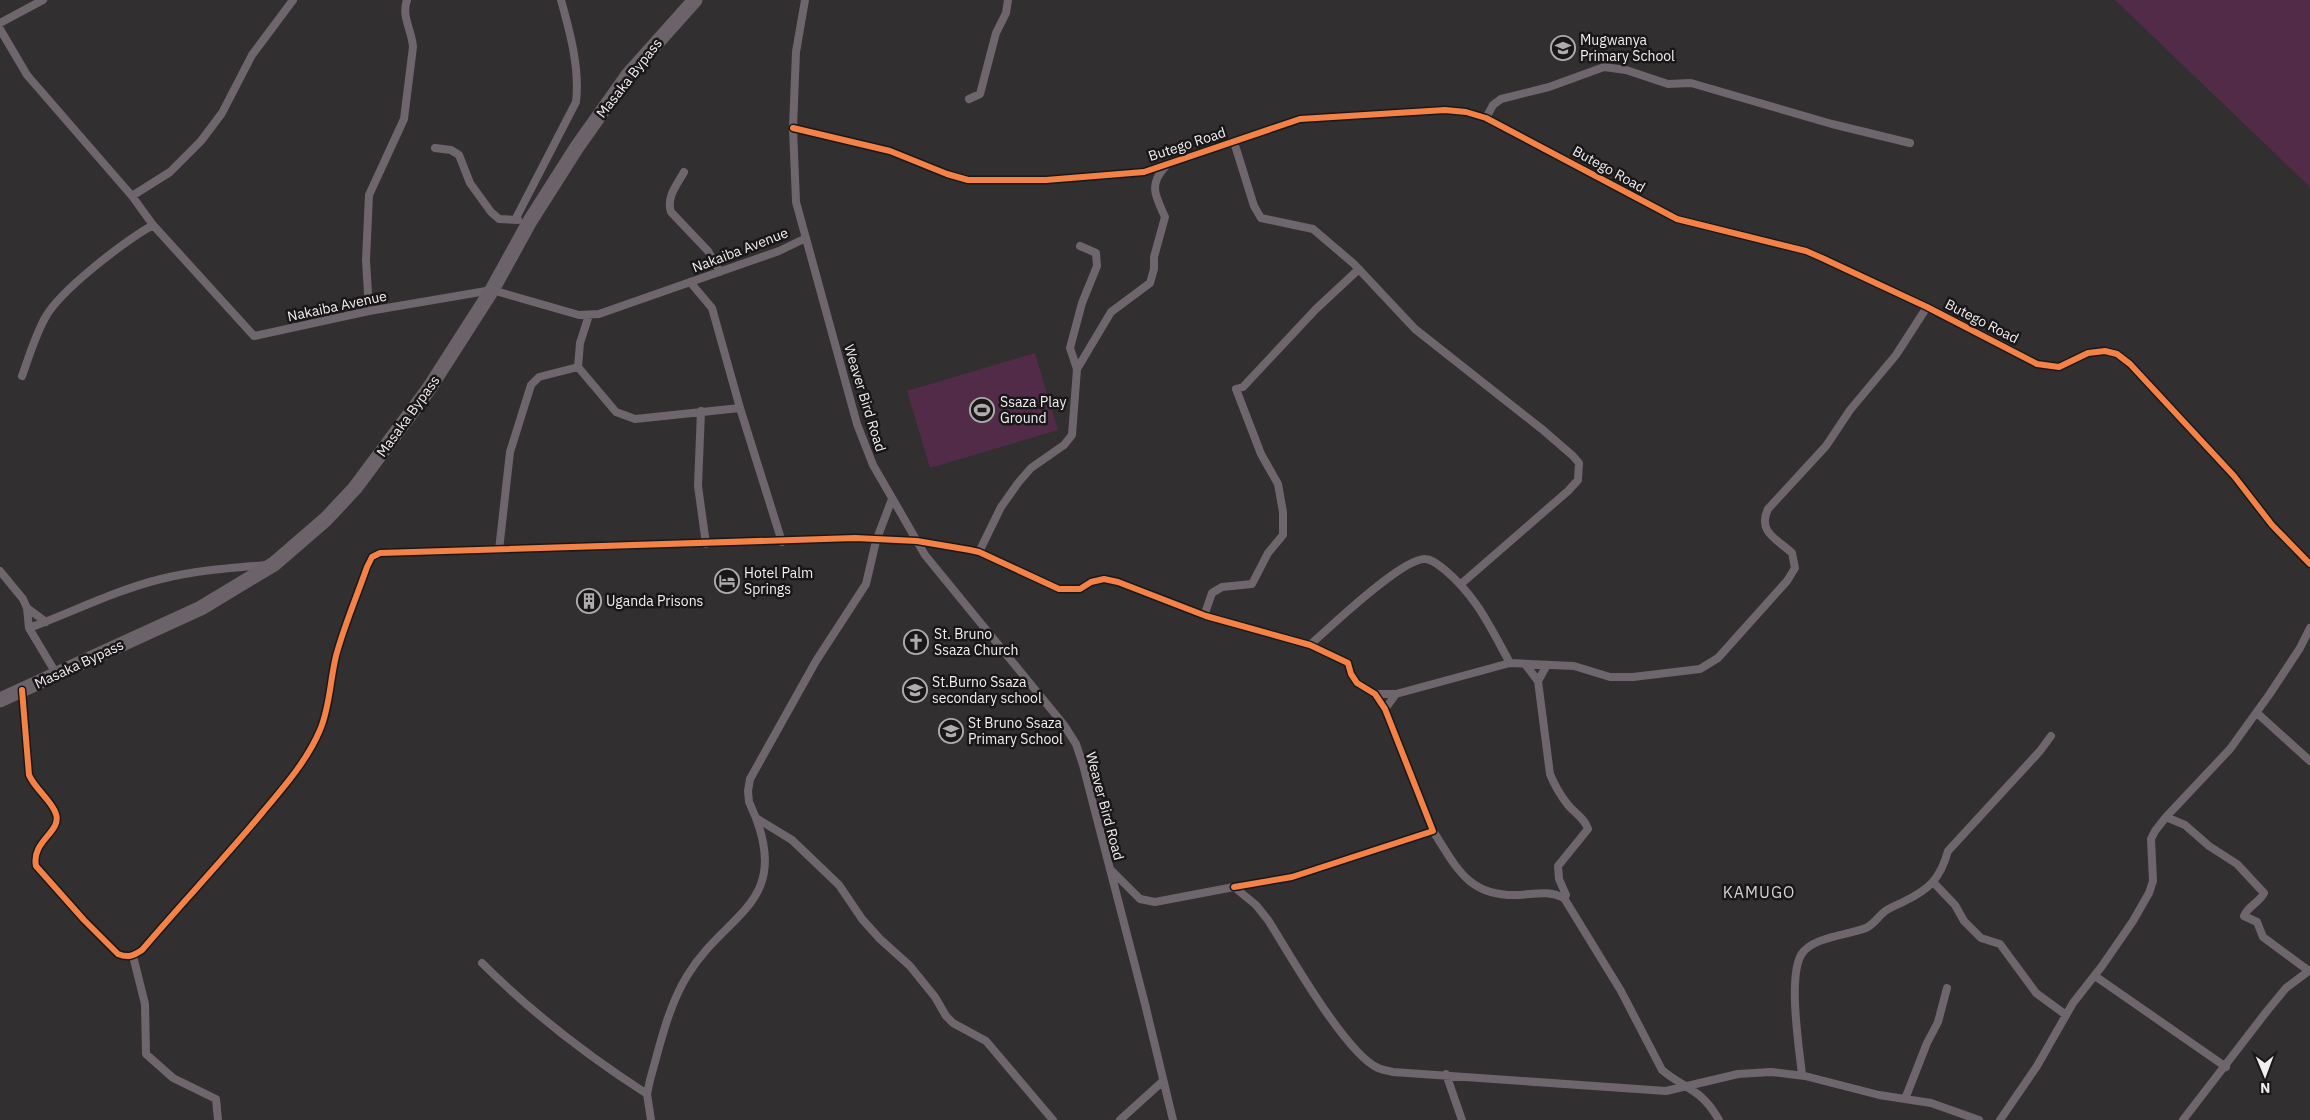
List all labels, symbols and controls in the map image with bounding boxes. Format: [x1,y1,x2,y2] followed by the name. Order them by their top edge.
[1580,31,1675,65] place label: Mugwanya Primary School
[592,34,666,122] street label: Masaka Bypass
[1550,35,1576,61] school or university icon: Mugwanya Primary School
[1146,123,1228,165] street label: Butego Road
[1570,142,1648,196] street label: Butego Road
[689,223,791,277] street label: Nakaiba Avenue
[286,287,389,325] street label: Nakaiba Avenue
[1942,295,2022,347] street label: Butego Road
[840,342,890,454] street label: Weaver Bird Road
[372,372,444,460] street label: Masaka Bypass
[1000,393,1066,427] place label: Ssaza Play Ground
[969,397,995,423] sports icon: Ssaza Play Ground
[744,564,813,598] place label: Hotel Palm Springs
[714,568,740,594] hotel icon: Hotel Palm Springs
[576,588,602,614] building icon: Uganda Prisons
[606,592,704,610] place label: Uganda Prisons
[934,625,1018,659] place label: St. Bruno Ssaza Church
[903,629,929,655] church icon: St. Bruno Ssaza Church
[32,635,127,693] street label: Masaka Bypass
[932,673,1042,707] place label: St.Burno Ssaza secondary school
[902,677,928,703] school or university icon: St.Burno Ssaza secondary school
[968,714,1063,748] place label: St Bruno Ssaza Primary School
[938,718,964,744] school or university icon: St Bruno Ssaza Primary School
[1082,750,1128,862] street label: Weaver Bird Road
[1723,882,1795,902] district label: KAMUGO
[2240,1050,2290,1100] north arrow
[2260,1079,2270,1097] text: N

